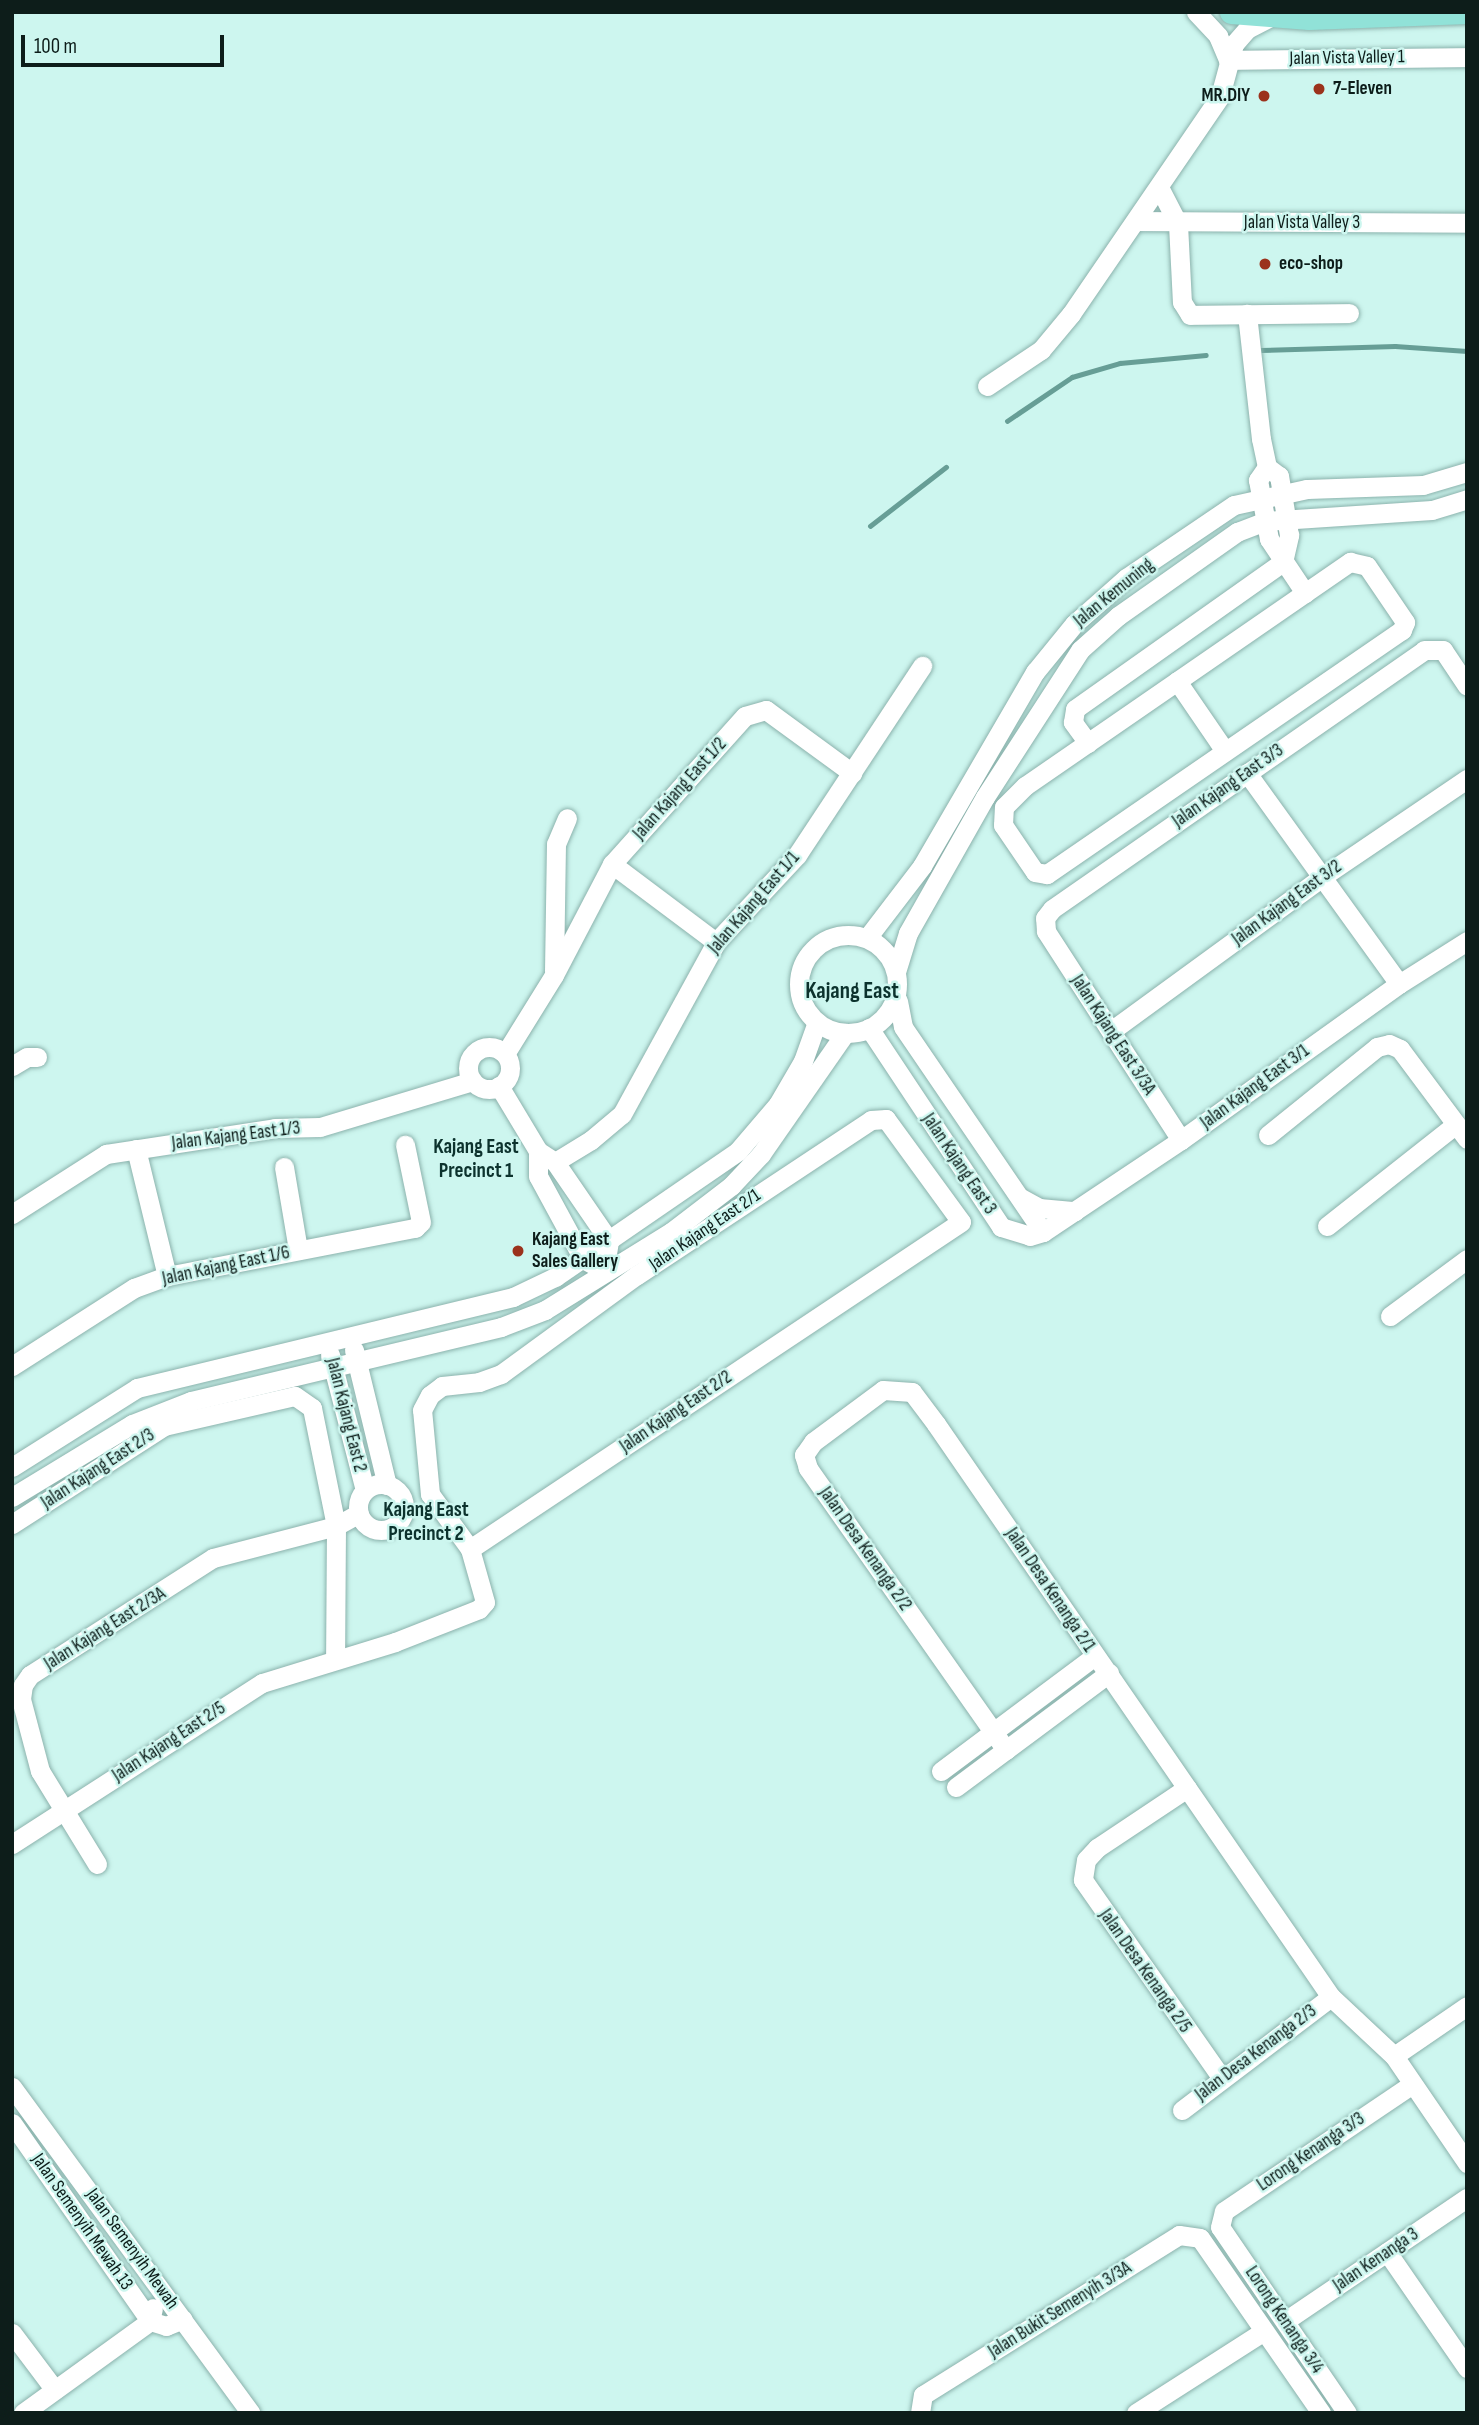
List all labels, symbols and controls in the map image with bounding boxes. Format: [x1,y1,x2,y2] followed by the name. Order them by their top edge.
[24,21,228,65] scale bar
[34,34,77,59] text: 100 m
[1289,46,1405,70] street label: Jalan Vista Valley 1
[1333,78,1392,100] place label: 7-Eleven
[1311,81,1327,97] marker: 7-Eleven
[1201,85,1250,107] place label: MR.DIY
[1256,88,1272,104] marker: MR.DIY
[1244,212,1360,234] street label: Jalan Vista Valley 3
[1279,253,1343,275] place label: eco-shop
[1257,256,1273,272] marker: eco-shop
[1069,554,1159,632] street label: Jalan Kemuning
[628,733,732,845] street label: Jalan Kajang East 1/2
[1168,739,1288,833] street label: Jalan Kajang East 3/3
[703,847,805,959] street label: Jalan Kajang East 1/1
[1228,855,1346,951] street label: Jalan Kajang East 3/2
[1066,971,1160,1099] street label: Jalan Kajang East 3/3A
[805,977,899,1005] district label: Kajang East
[1196,1040,1314,1134] street label: Jalan Kajang East 3/1
[917,1109,1001,1219] street label: Jalan Kajang East 3
[170,1117,302,1155] street label: Jalan Kajang East 1/3
[433,1134,519,1184] district label: Kajang East Precinct 1
[645,1184,765,1276] street label: Jalan Kajang East 2/1
[532,1229,618,1273] place label: Kajang East Sales Gallery
[160,1241,292,1291] street label: Jalan Kajang East 1/6
[510,1243,526,1259] marker: Kajang East Sales Gallery
[321,1356,371,1474] street label: Jalan Kajang East 2
[616,1366,736,1458] street label: Jalan Kajang East 2/2
[37,1424,159,1514] street label: Jalan Kajang East 2/3
[814,1483,916,1615] street label: Jalan Desa Kenanga 2/2
[383,1497,469,1547] district label: Kajang East Precinct 2
[1000,1524,1100,1656] street label: Jalan Desa Kenanga 2/1
[40,1583,170,1675] street label: Jalan Kajang East 2/3A
[108,1697,230,1787] street label: Jalan Kajang East 2/5
[1094,1905,1196,2037] street label: Jalan Desa Kenanga 2/5
[1191,2000,1321,2106] street label: Jalan Desa Kenanga 2/3
[1253,2108,1369,2196] street label: Lorong Kenanga 3/3
[26,2149,138,2295] street label: Jalan Semenyih Mewah 13
[81,2184,183,2314] street label: Jalan Semenyih Mewah
[1329,2223,1423,2297] street label: Jalan Kenanga 3
[984,2257,1136,2363] street label: Jalan Bukit Semenyih 3/3A
[1240,2262,1328,2378] street label: Lorong Kenanga 3/4

